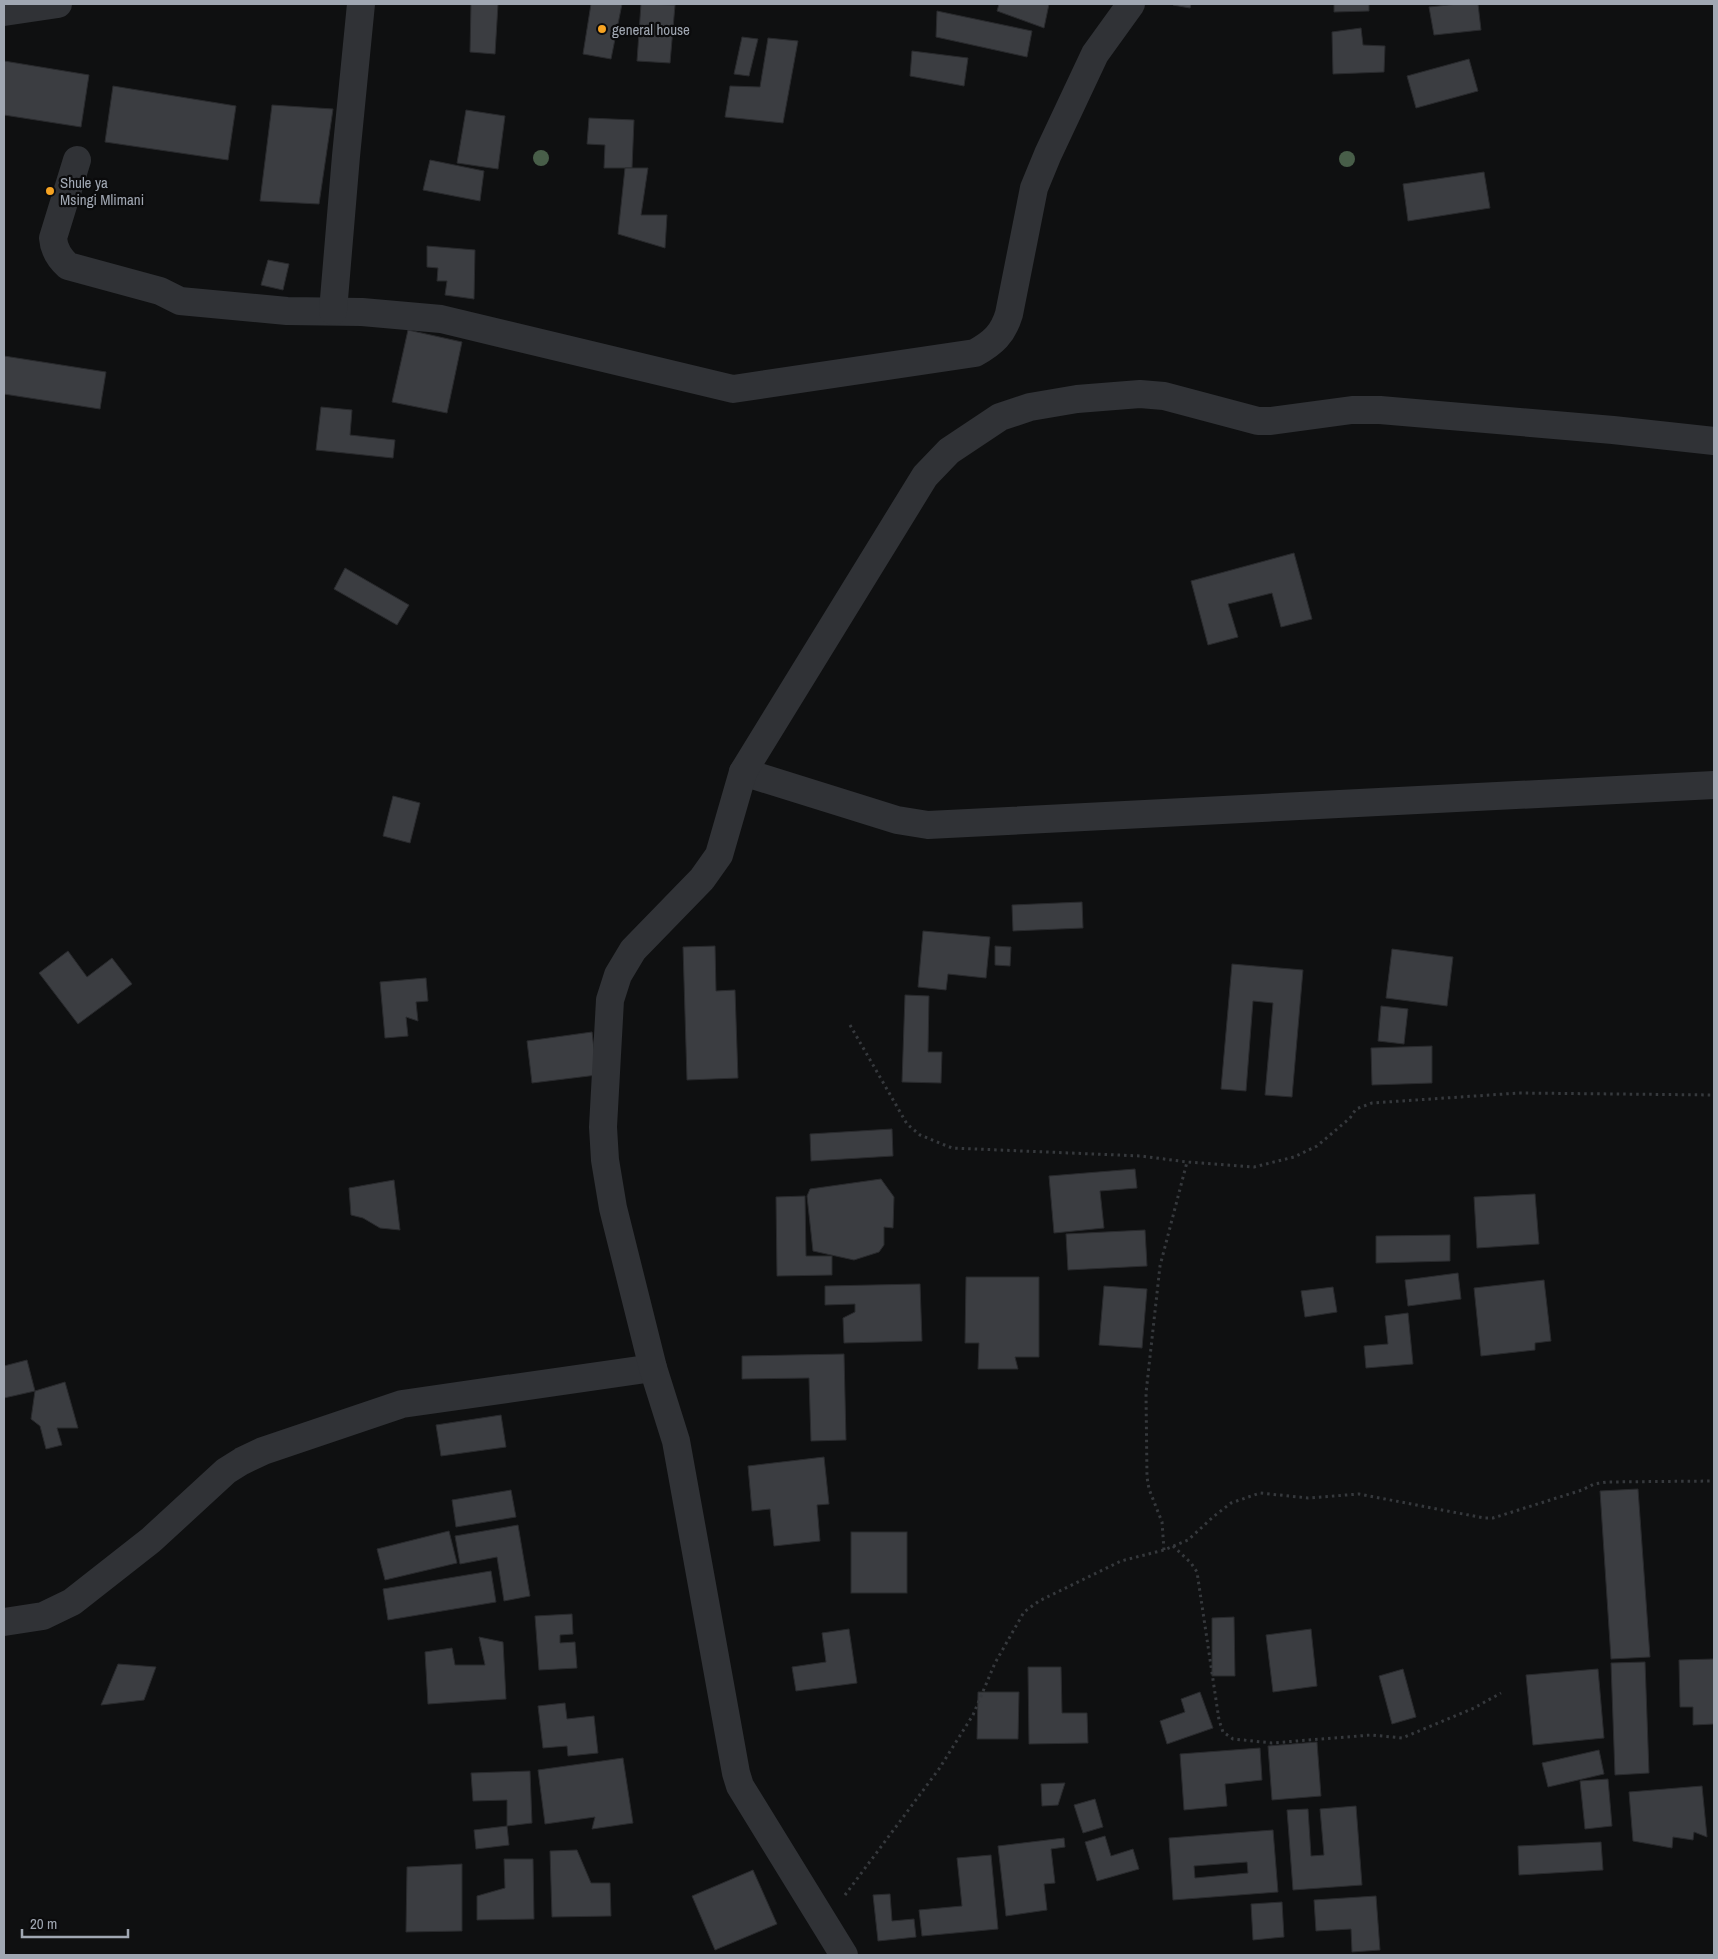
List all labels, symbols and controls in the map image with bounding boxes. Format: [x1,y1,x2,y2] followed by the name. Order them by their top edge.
[612,19,690,40] place label: general house
[596,23,608,35] marker: general house
[60,172,144,210] place label: Shule ya Msingi Mlimani
[44,185,56,197] marker: Shule ya Msingi Mlimani
[22,1906,129,1938] scale bar
[30,1913,57,1934] text: 20 m

